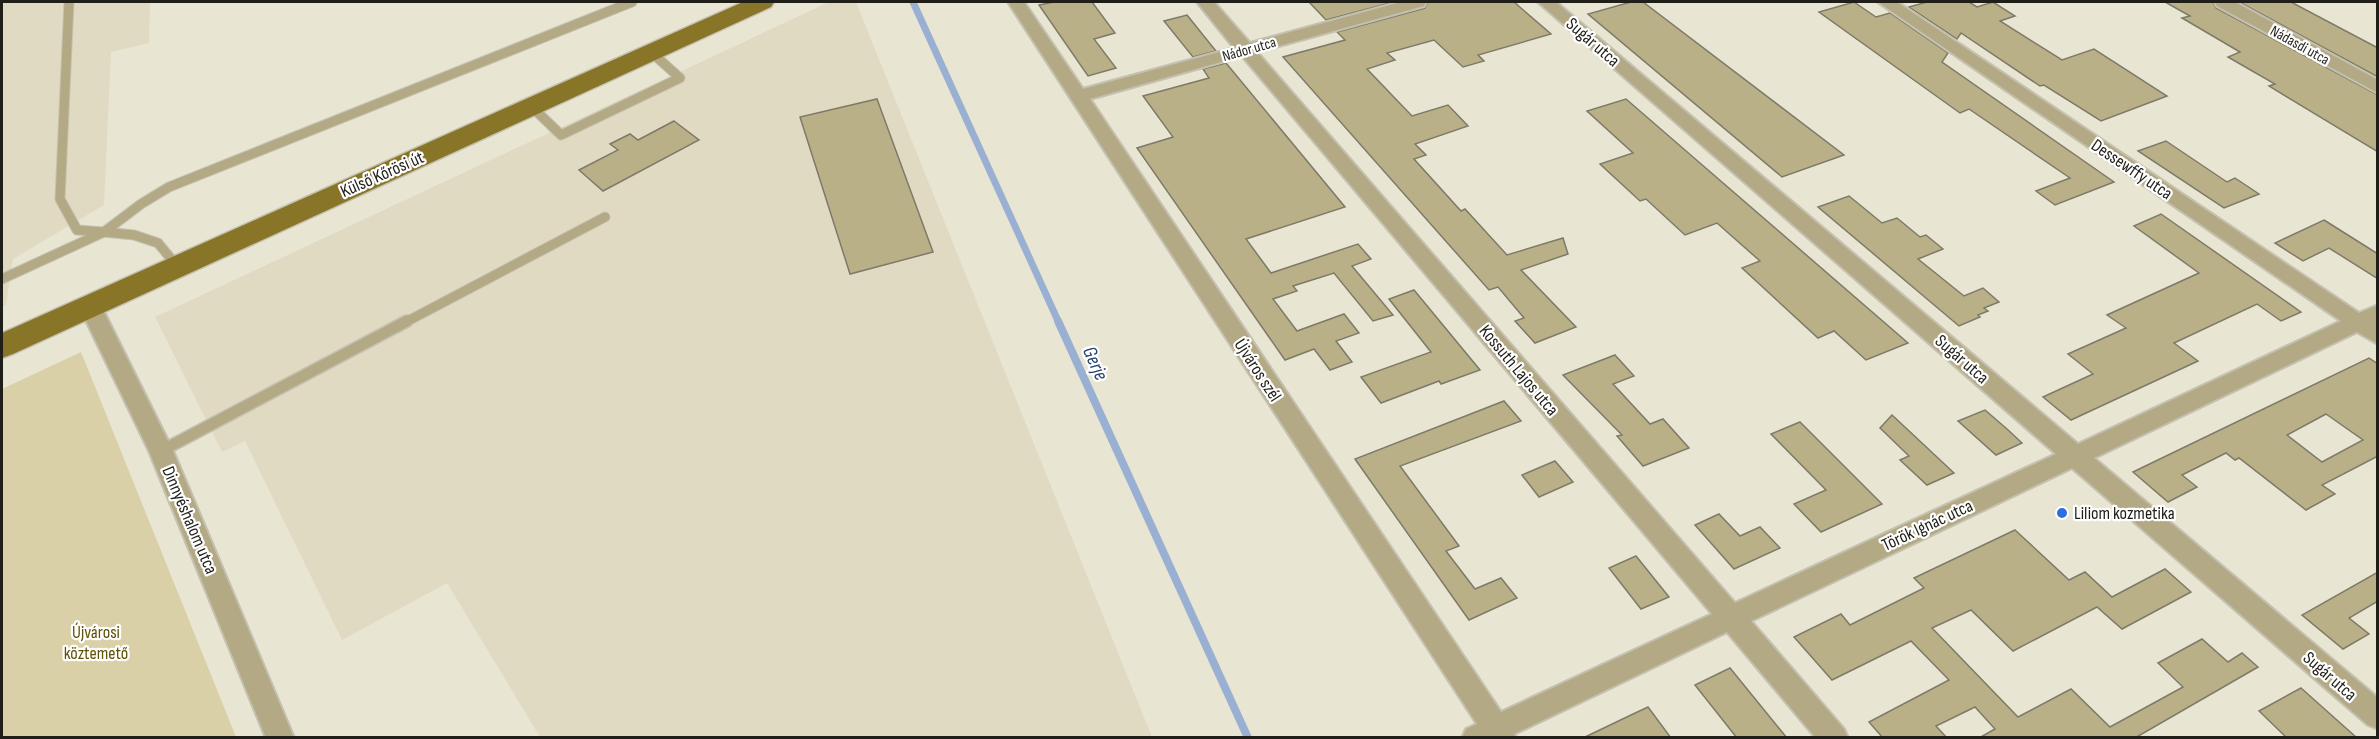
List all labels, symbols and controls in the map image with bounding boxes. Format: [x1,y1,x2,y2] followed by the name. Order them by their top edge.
[1562,13,1624,71] street label: Sugár utca
[2267,21,2333,70] street label: Nádasdi utca
[1220,33,1278,66] street label: Nádor utca
[2087,135,2176,204] street label: Dessewffy utca
[337,147,428,202] street label: Külső Kőrösi út
[1475,321,1563,420] street label: Kossuth Lajos utca
[1931,330,1993,388] street label: Sugár utca
[1230,335,1286,406] street label: Újváros szél
[1077,343,1113,384] water label: Gerje
[157,463,222,577] street label: Dinnyéshalom utca
[1878,495,1976,556] street label: Török Ignác utca
[2074,503,2175,524] place label: Liliom kozmetika
[2055,506,2069,520] marker: Liliom kozmetika
[64,622,128,664] park label: Újvárosi köztemető
[2299,647,2361,705] street label: Sugár utca

